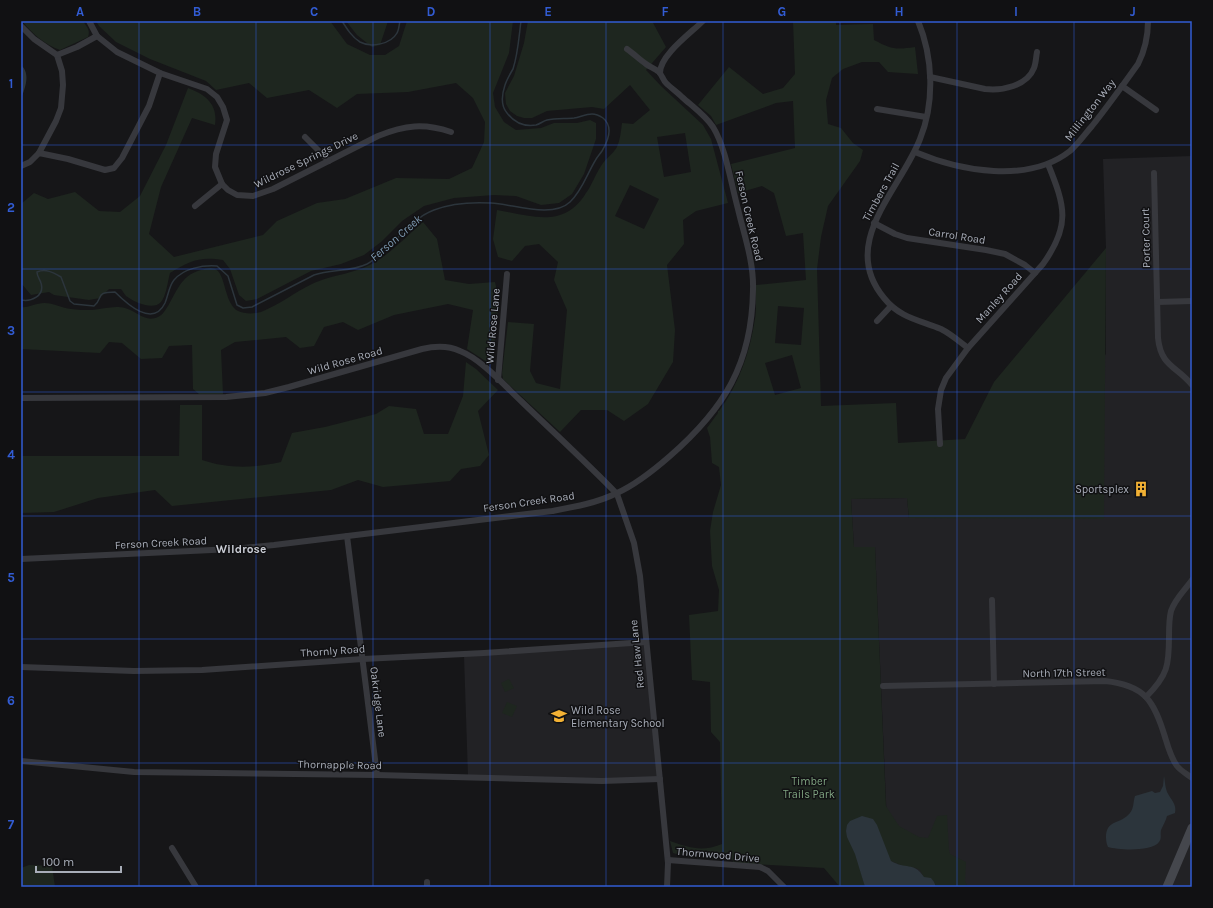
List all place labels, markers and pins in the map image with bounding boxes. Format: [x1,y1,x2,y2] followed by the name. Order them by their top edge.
[1132,480,1150,498] building icon: Sportsplex
[1075,483,1129,496] place label: Sportsplex
[571,704,664,730] place label: Wild Rose Elementary School
[550,707,568,725] school or university icon: Wild Rose Elementary School

